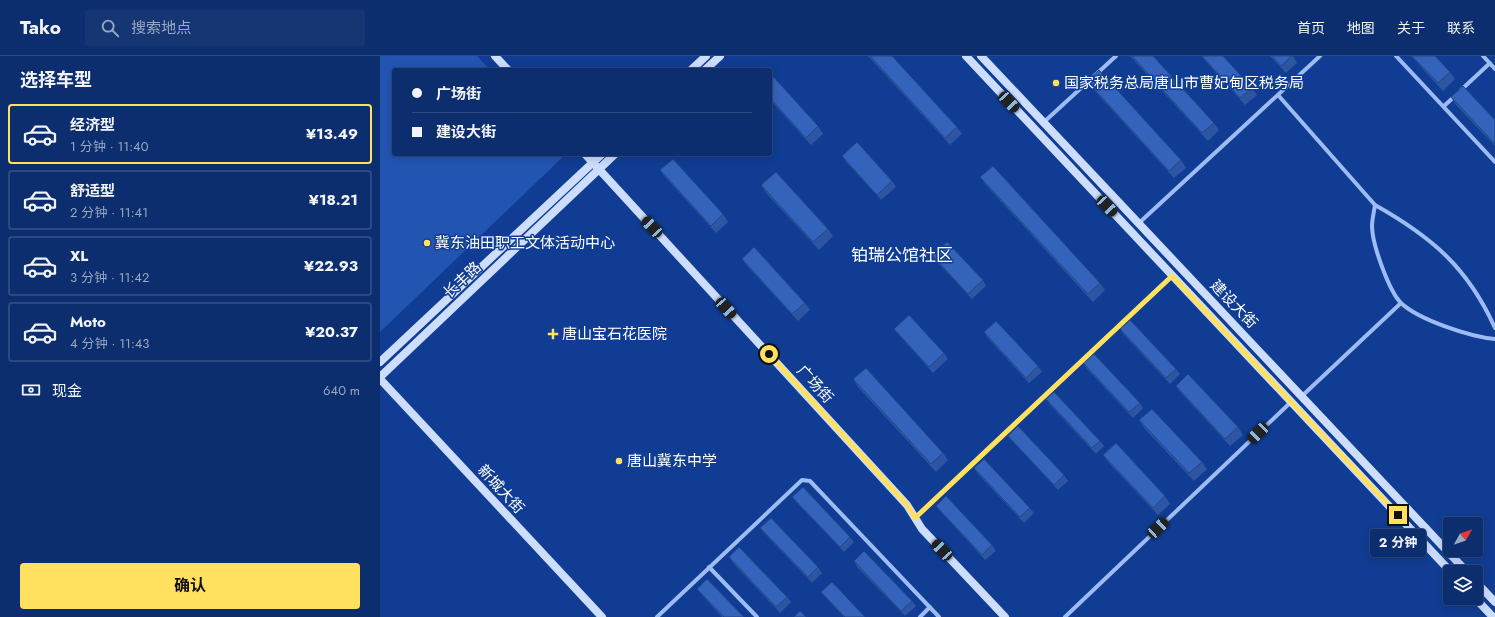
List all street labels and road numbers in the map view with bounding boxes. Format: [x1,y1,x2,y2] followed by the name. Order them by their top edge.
[438,257,486,303] street label: 长丰路
[1205,275,1263,333] street label: 建设大街
[792,360,838,408] street label: 广场街
[472,460,530,518] street label: 新城大街

